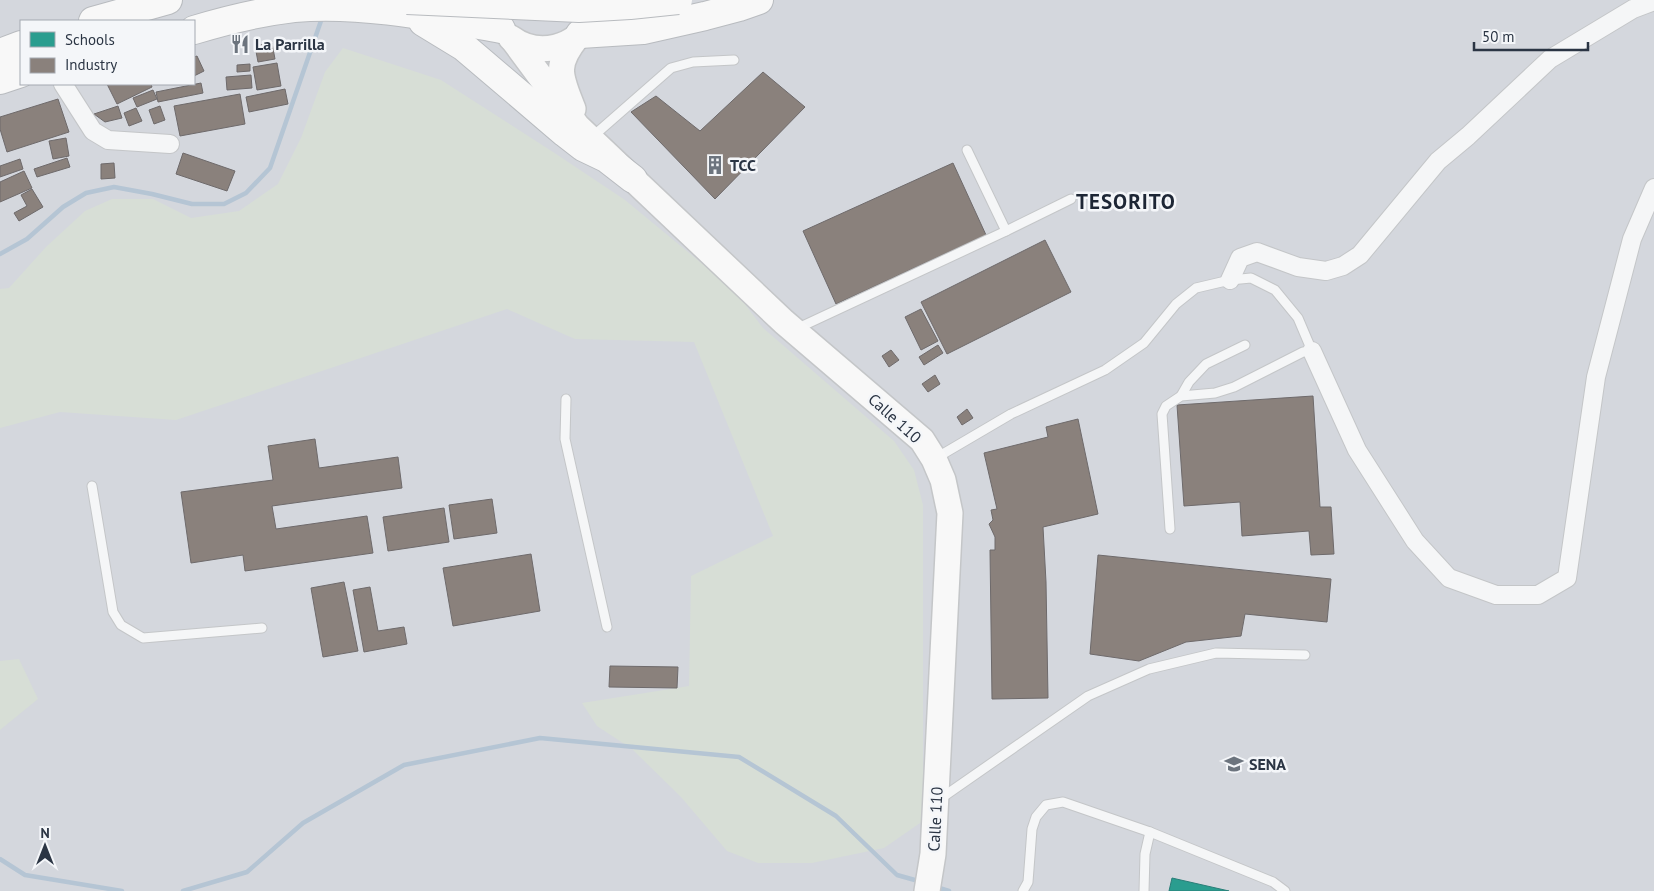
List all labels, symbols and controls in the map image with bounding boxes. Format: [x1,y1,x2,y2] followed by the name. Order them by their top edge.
[20,20,195,85] legend
[1474,20,1588,52] scale bar
[1482,27,1515,46] text: 50 m
[65,30,115,49] text: Schools
[229,33,251,55] restaurant icon: La Parrilla
[255,34,325,54] place label: La Parrilla
[65,55,117,74] text: Industry
[704,154,726,176] building icon: TCC
[730,155,756,175] place label: TCC
[1076,188,1176,215] district label: TESORITO
[864,389,926,447] street label: Calle 110
[1223,753,1245,775] school or university icon: SENA
[1249,754,1286,774] place label: SENA
[923,786,947,852] street label: Calle 110
[20,821,70,871] north arrow
[40,824,50,842] text: N

